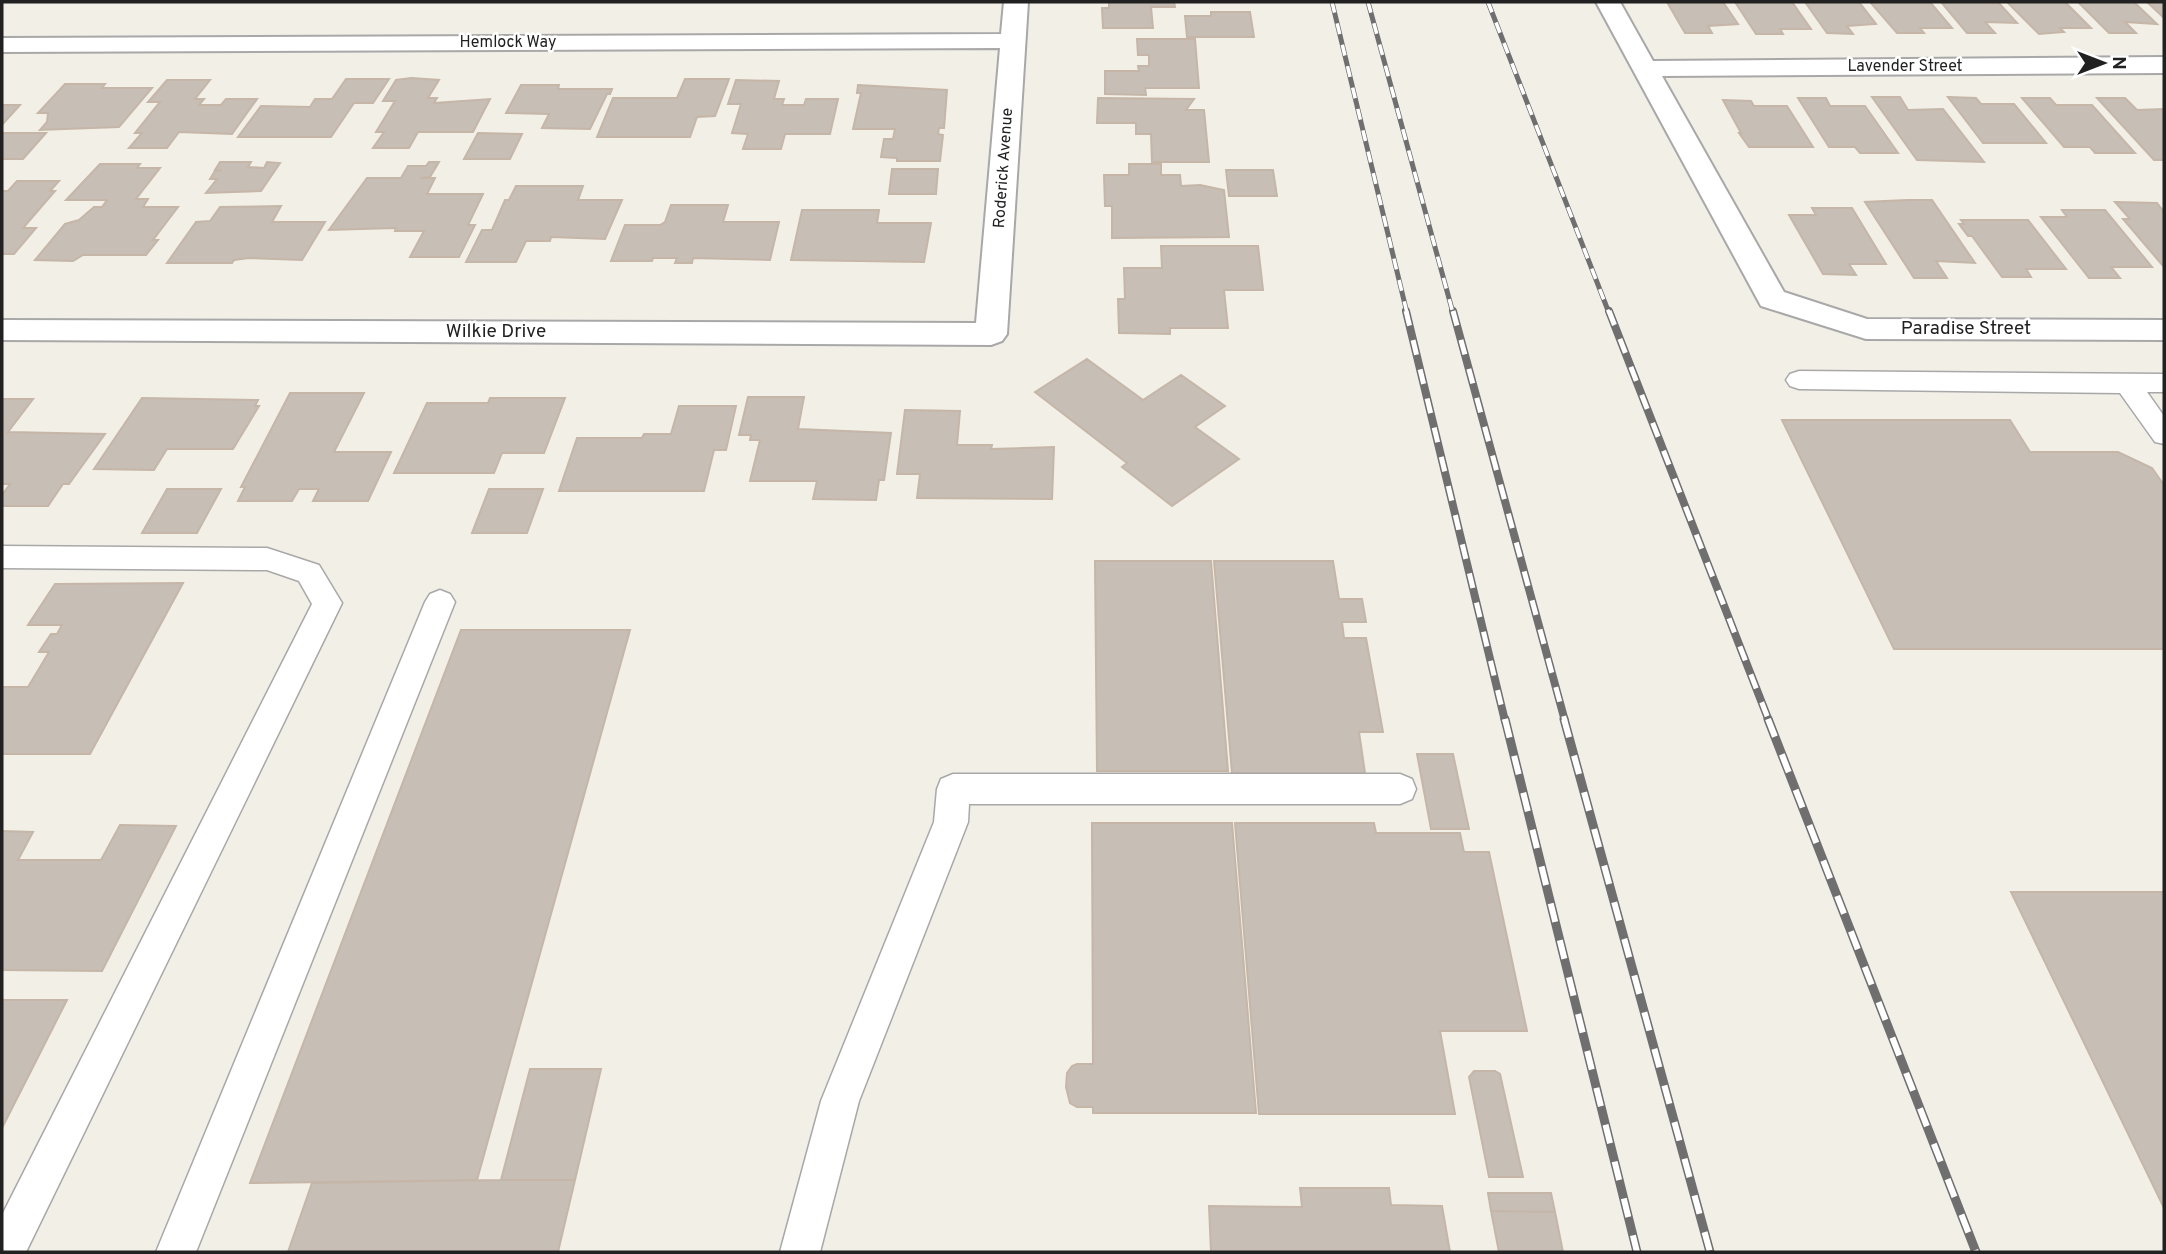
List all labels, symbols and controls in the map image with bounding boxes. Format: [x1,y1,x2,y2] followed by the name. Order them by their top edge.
[2068,28,2138,98] north arrow
[460,33,556,53] street label: Hemlock Way
[2106,56,2130,70] text: N
[1847,57,1963,77] street label: Lavender Street
[990,107,1018,229] street label: Roderick Avenue
[1901,317,2031,341] street label: Paradise Street
[446,320,546,344] street label: Wilkie Drive

